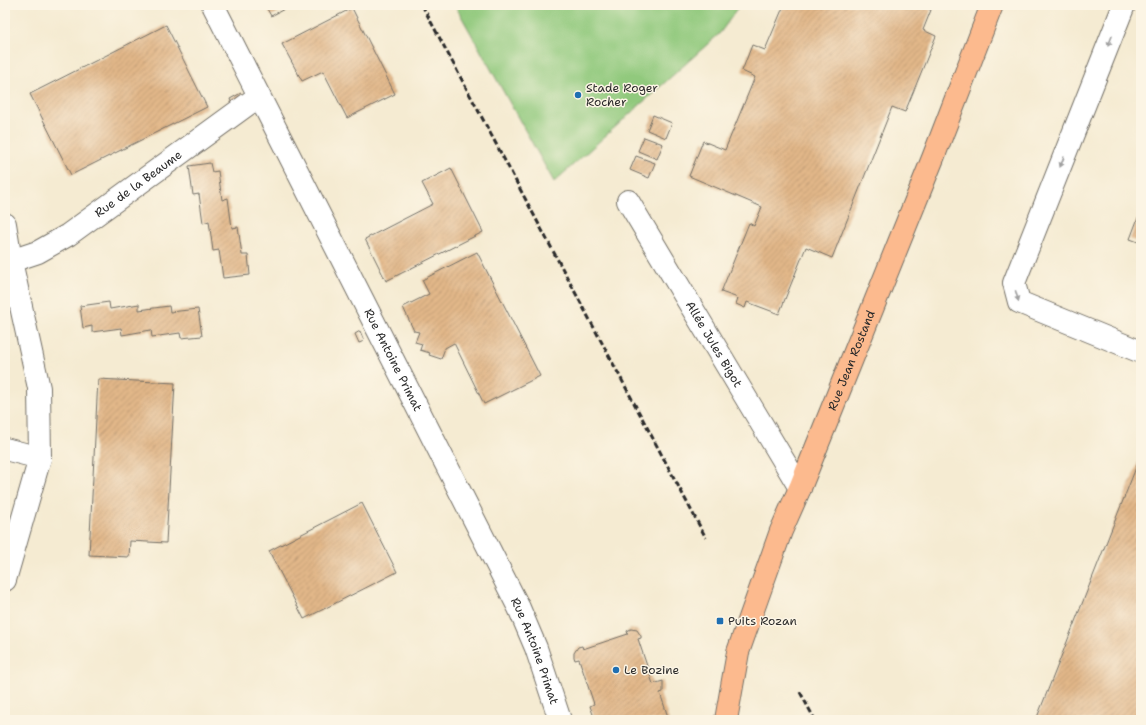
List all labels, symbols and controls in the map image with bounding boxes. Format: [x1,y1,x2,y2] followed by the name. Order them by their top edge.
[1107,36,1113,47] one-way arrow
[586,80,658,110] place label: Stade Roger Rocher
[573,90,583,100] marker: Stade Roger Rocher
[92,147,185,221] street label: Rue de la Beaume
[1058,156,1064,168] one-way arrow
[1014,291,1020,303] one-way arrow
[682,298,746,390] street label: Allée Jules Bigot
[360,306,426,414] street label: Rue Antoine Primat
[824,308,879,413] street label: Rue Jean Rostand
[507,595,562,706] street label: Rue Antoine Primat
[728,613,797,629] place label: Puits Rozan
[715,616,725,626] marker: Puits Rozan
[624,662,680,678] place label: Le Bozine
[611,665,621,675] marker: Le Bozine

